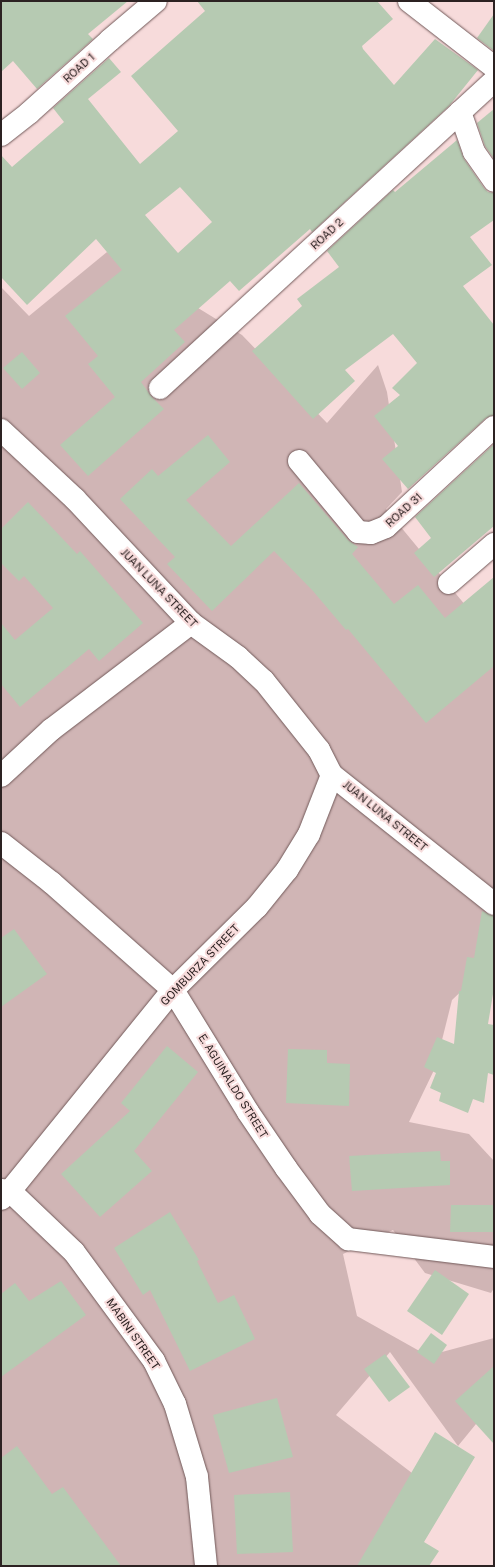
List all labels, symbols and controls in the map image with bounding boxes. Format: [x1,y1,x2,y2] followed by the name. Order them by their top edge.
[61,51,97,85] street label: ROAD 1
[308,216,346,252] street label: ROAD 2
[383,490,425,530] street label: ROAD 31
[118,546,200,630] street label: JUAN LUNA STREET
[340,778,430,854] street label: JUAN LUNA STREET
[158,922,242,1008] street label: GOMBURZA STREET
[195,1031,271,1141] street label: E. AGUINALDO STREET
[104,1296,162,1372] street label: MABINI STREET

